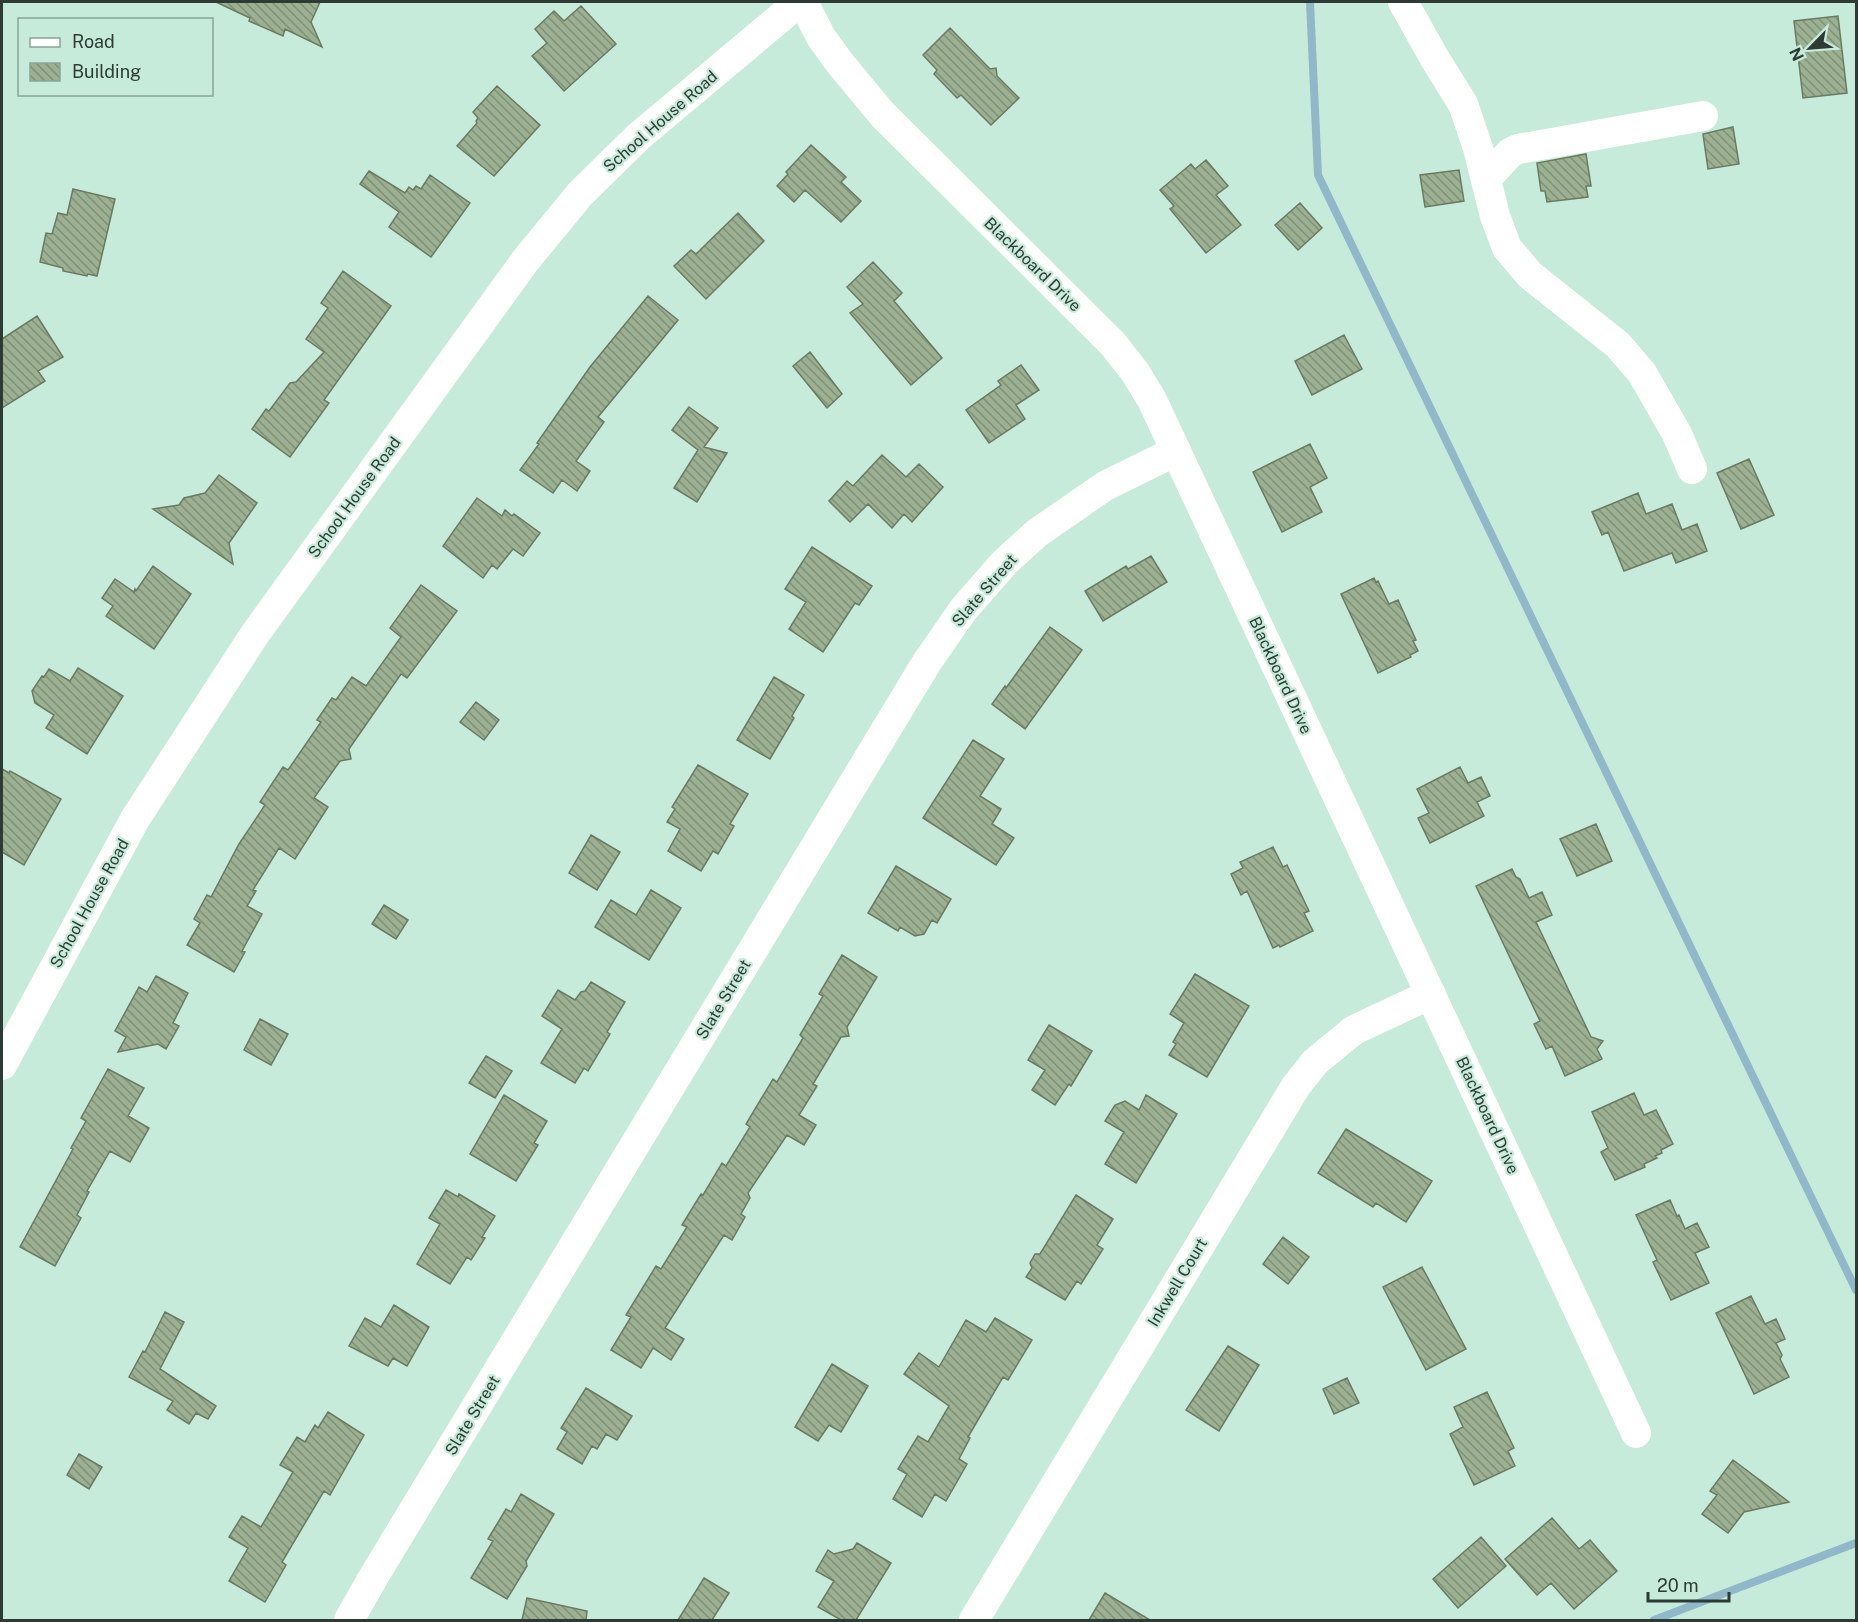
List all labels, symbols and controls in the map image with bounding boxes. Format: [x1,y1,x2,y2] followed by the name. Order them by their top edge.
[18,18,213,96] legend
[1780,18,1840,78] north arrow
[72,31,115,52] text: Road
[1786,44,1808,64] text: N
[72,61,141,82] text: Building
[600,67,721,176] street label: School House Road
[980,213,1085,315] street label: Blackboard Drive
[304,433,405,561] street label: School House Road
[948,550,1021,630] street label: Slate Street
[1245,614,1316,737] street label: Blackboard Drive
[46,835,133,971] street label: School House Road
[692,956,755,1043] street label: Slate Street
[1452,1054,1523,1177] street label: Blackboard Drive
[1144,1235,1211,1330] street label: Inkwell Court
[441,1372,504,1459] street label: Slate Street
[1648,1565,1729,1603] scale bar
[1657,1575,1699,1596] text: 20 m

